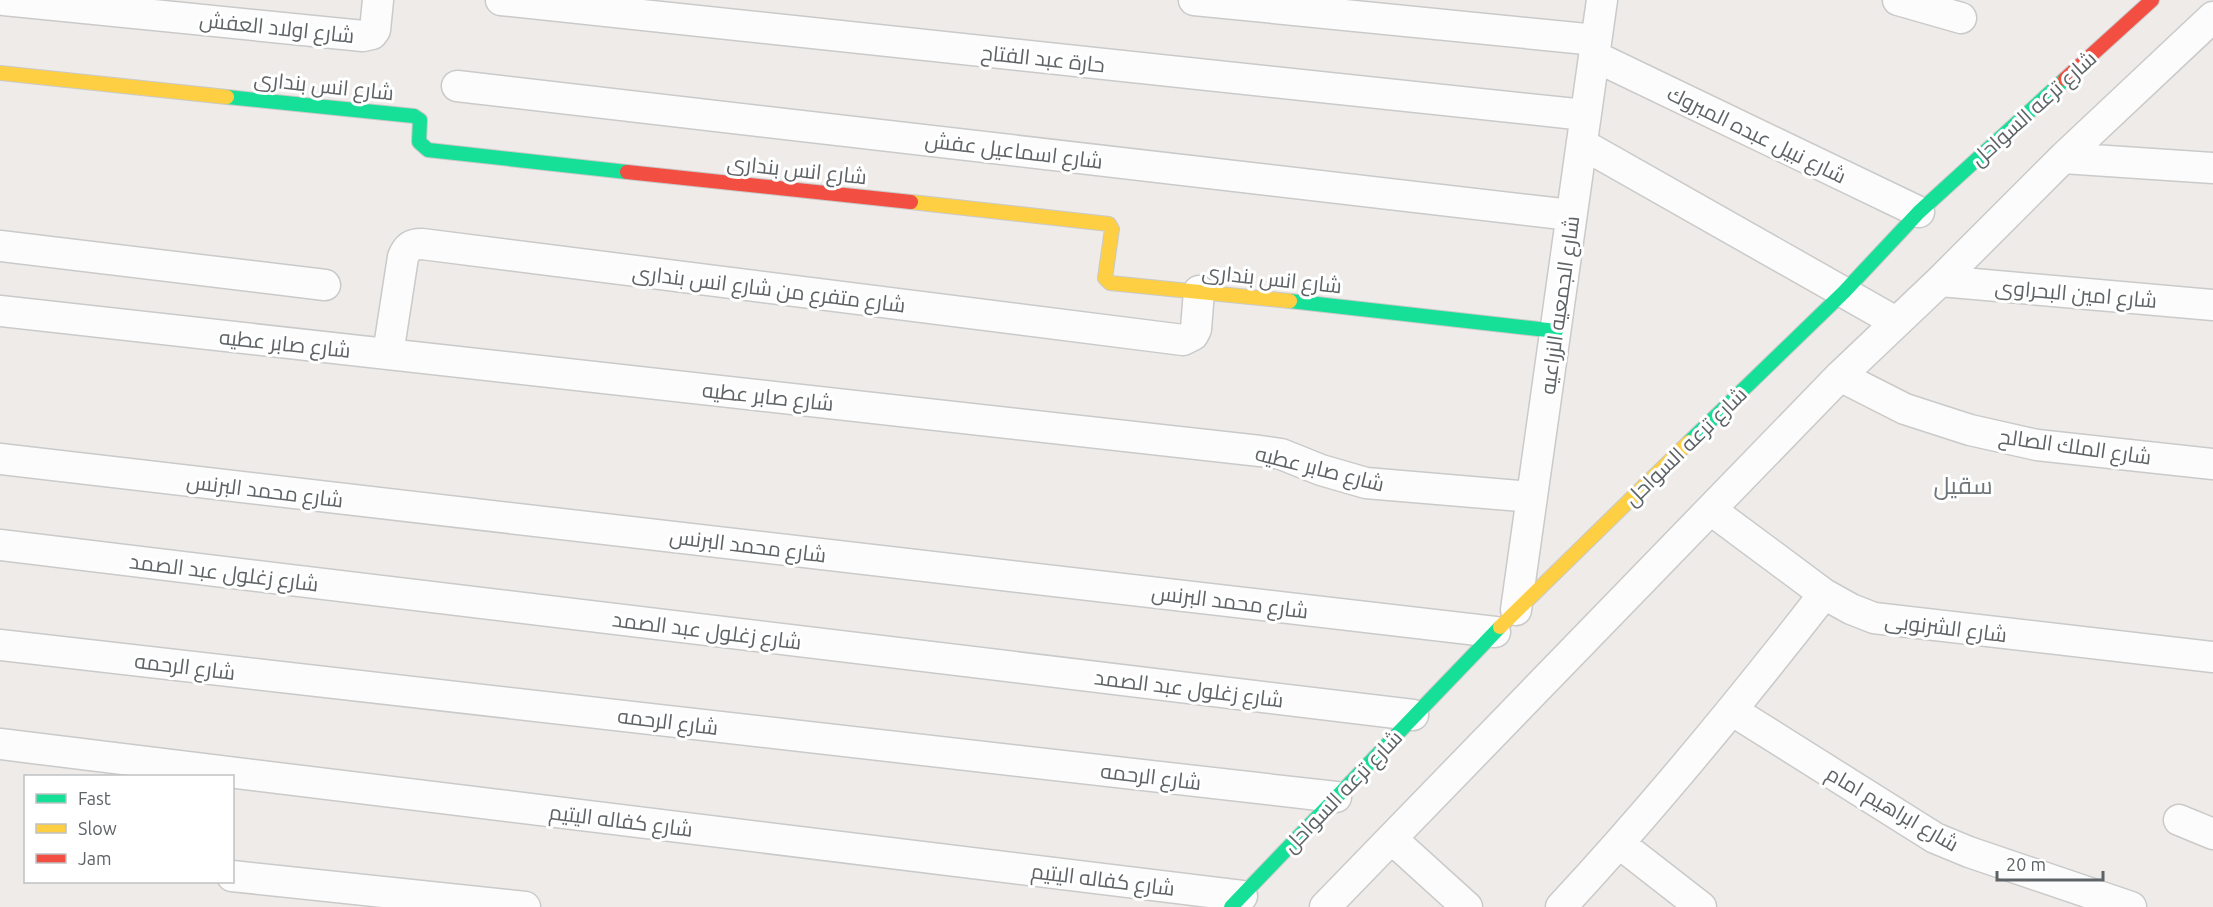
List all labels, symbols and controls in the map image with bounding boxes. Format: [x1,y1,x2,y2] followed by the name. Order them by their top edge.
[198,7,356,50] street label: شارع اولاد العفش
[980,40,1106,79] street label: حارة عبد الفتاح
[1965,45,2103,173] street label: شارع ترعه السواحل
[252,66,395,107] street label: شارع انس بندارى
[1662,80,1850,190] street label: شارع نبيل عبده المبروك
[923,127,1104,176] street label: شارع اسماعيل عفش
[725,150,868,191] street label: شارع انس بندارى
[1535,214,1586,396] street label: شارع الجمعيه الزراعيه
[631,259,907,320] street label: شارع متفرع من شارع انس بندارى
[1200,259,1343,300] street label: شارع انس بندارى
[1994,274,2158,315] street label: شارع امين البحراوى
[218,324,352,365] street label: شارع صابر عطيه
[701,377,835,418] street label: شارع صابر عطيه
[1619,382,1753,512] street label: شارع ترعه السواحل
[1997,423,2153,472] street label: شارع الملك الصالح
[1252,440,1387,499] street label: شارع صابر عطيه
[185,468,345,514] street label: شارع محمد البرنس
[1933,472,1993,500] district label: سقيل
[668,523,828,569] street label: شارع محمد البرنس
[128,548,320,598] street label: شارع زغلول عبد الصمد
[1150,579,1310,625] street label: شارع محمد البرنس
[611,606,803,656] street label: شارع زغلول عبد الصمد
[1883,608,2008,649] street label: شارع الشرنوبى
[133,648,237,687] street label: شارع الرحمه
[1093,664,1285,714] street label: شارع زغلول عبد الصمد
[616,703,720,742] street label: شارع الرحمه
[1278,725,1408,859] street label: شارع ترعه السواحل
[1099,758,1203,797] street label: شارع الرحمه
[1821,760,1963,858] street label: شارع ابراهيم امام
[24,775,234,883] legend
[78,788,111,808] text: Fast
[547,799,694,844] street label: شارع كفاله اليتيم
[78,818,117,838] text: Slow
[1997,844,2104,882] scale bar
[78,848,112,868] text: Jam
[2006,854,2046,874] text: 20 m
[1029,858,1176,903] street label: شارع كفاله اليتيم

